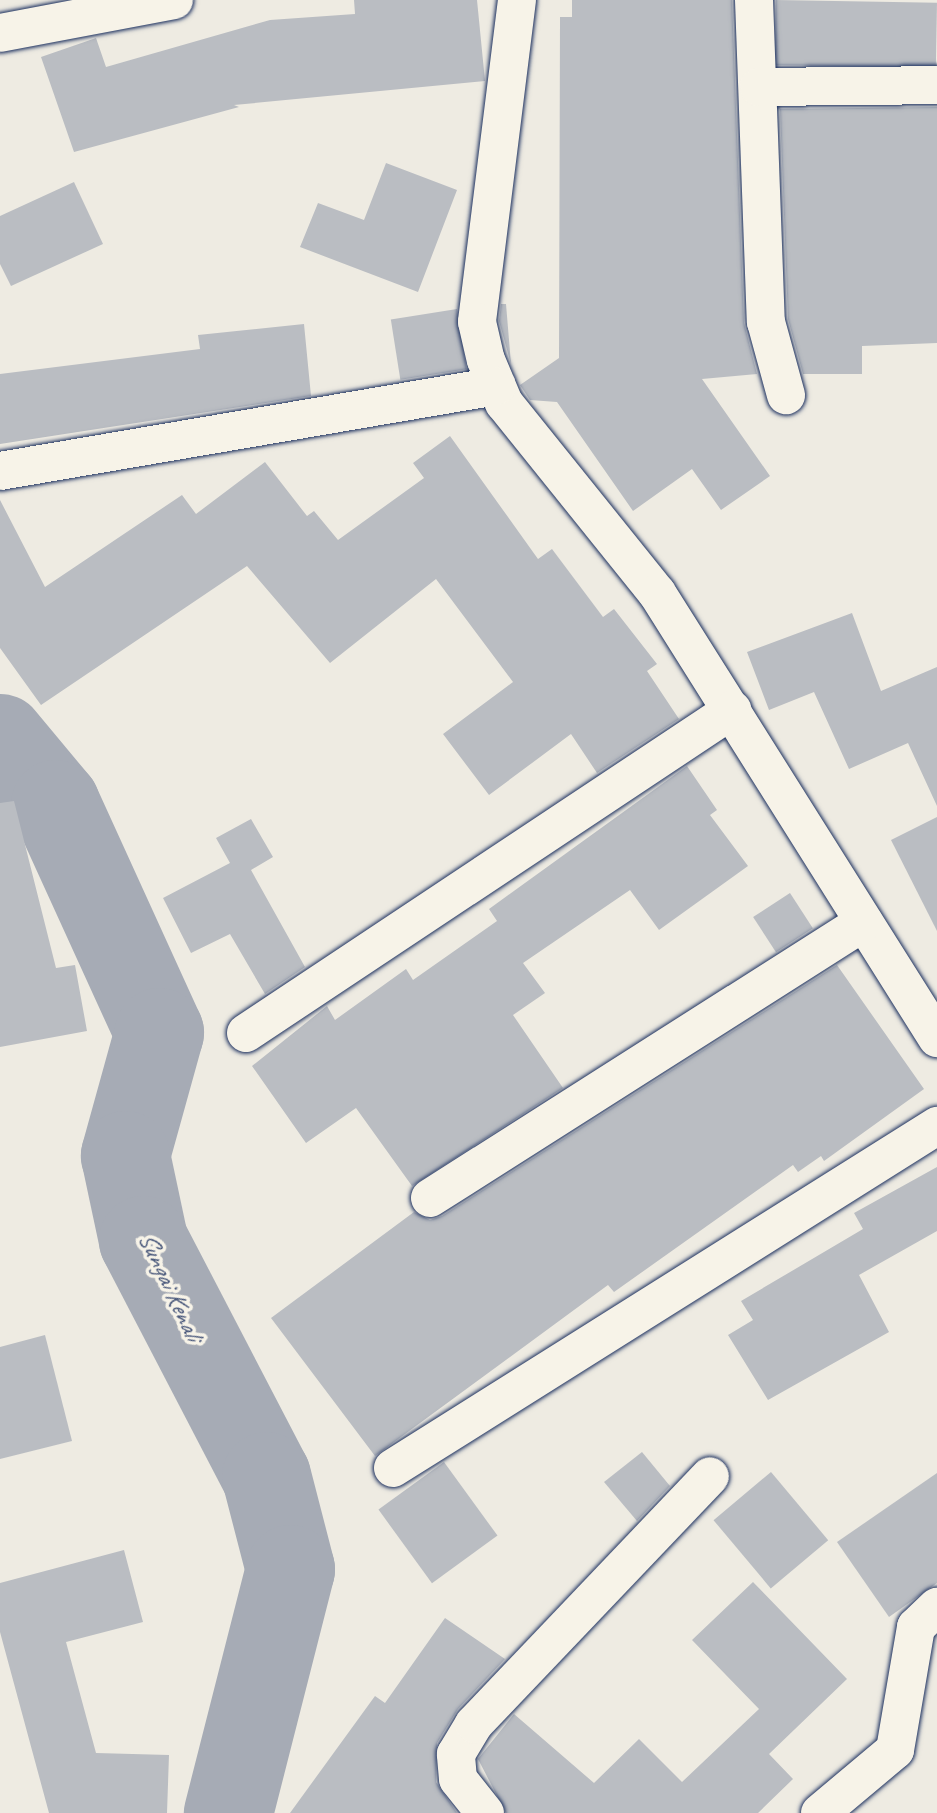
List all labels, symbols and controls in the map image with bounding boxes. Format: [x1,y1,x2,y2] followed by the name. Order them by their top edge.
[131,1227,209,1345] water label: Sungai Kenali

